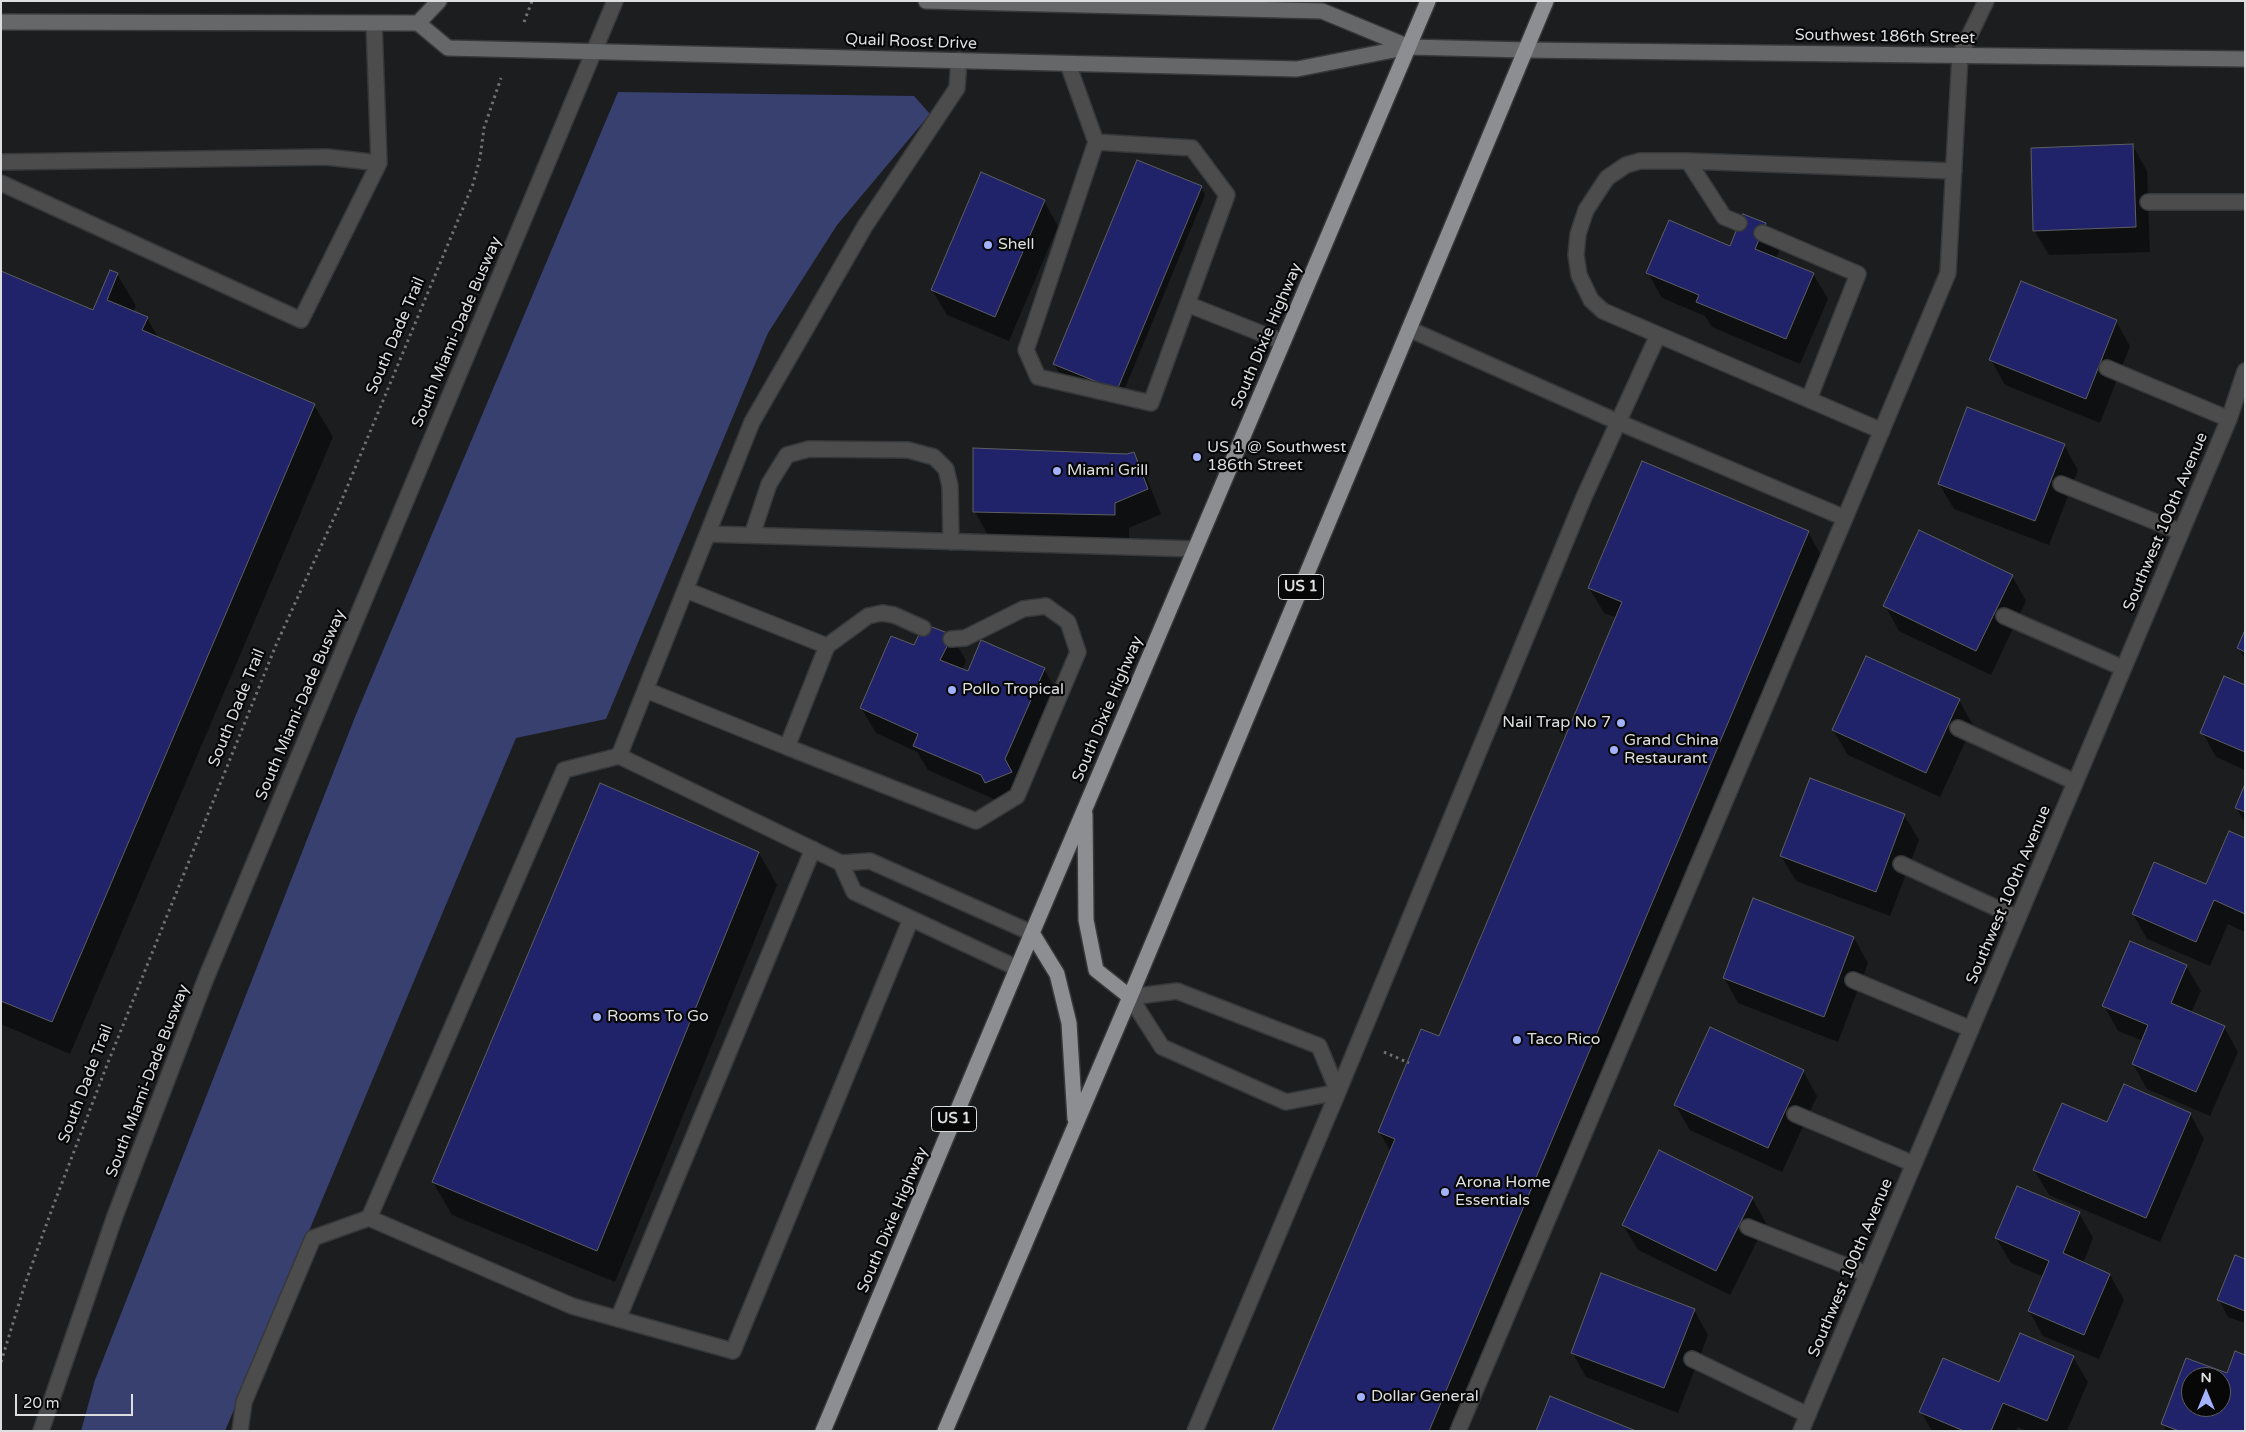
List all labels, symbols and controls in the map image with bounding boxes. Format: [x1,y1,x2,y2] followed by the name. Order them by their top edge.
[1795,26,1975,48] street label: Southwest 186th Street
[845,30,977,54] street label: Quail Roost Drive
[408,234,506,430] street label: South Miami-Dade Busway
[998,235,1034,255] place label: Shell
[982,239,994,251] marker: Shell
[1228,260,1306,412] street label: South Dixie Highway
[363,275,429,397] street label: South Dade Trail
[2120,430,2212,614] street label: Southwest 100th Avenue
[1207,438,1346,476] place label: US 1 @ Southwest 186th Street
[1191,451,1203,463] marker: US 1 @ Southwest 186th Street
[1067,461,1148,481] place label: Miami Grill
[1051,465,1063,477] marker: Miami Grill
[1278,574,1324,600] road number: US 1
[252,607,350,803] street label: South Miami-Dade Busway
[1069,633,1147,785] street label: South Dixie Highway
[205,646,269,770] street label: South Dade Trail
[962,680,1064,700] place label: Pollo Tropical
[946,684,958,696] marker: Pollo Tropical
[1502,713,1611,733] place label: Nail Trap No 7
[1615,717,1627,729] marker: Nail Trap No 7
[1624,731,1719,769] place label: Grand China Restaurant
[1608,744,1620,756] marker: Grand China Restaurant
[1963,803,2055,987] street label: Southwest 100th Avenue
[102,982,194,1180] street label: South Miami-Dade Busway
[607,1007,709,1027] place label: Rooms To Go
[591,1011,603,1023] marker: Rooms To Go
[55,1022,117,1146] street label: South Dade Trail
[1527,1030,1600,1050] place label: Taco Rico
[1511,1034,1523,1046] marker: Taco Rico
[932,1106,976,1132] road number: US 1
[854,1144,932,1296] street label: South Dixie Highway
[1455,1173,1551,1211] place label: Arona Home Essentials
[1805,1176,1897,1360] street label: Southwest 100th Avenue
[1439,1186,1451,1198] marker: Arona Home Essentials
[2181,1367,2231,1417] north arrow
[2200,1369,2212,1386] text: N
[18,1384,135,1416] scale bar
[1371,1387,1479,1407] place label: Dollar General
[1355,1391,1367,1403] marker: Dollar General
[23,1394,60,1412] text: 20 m

